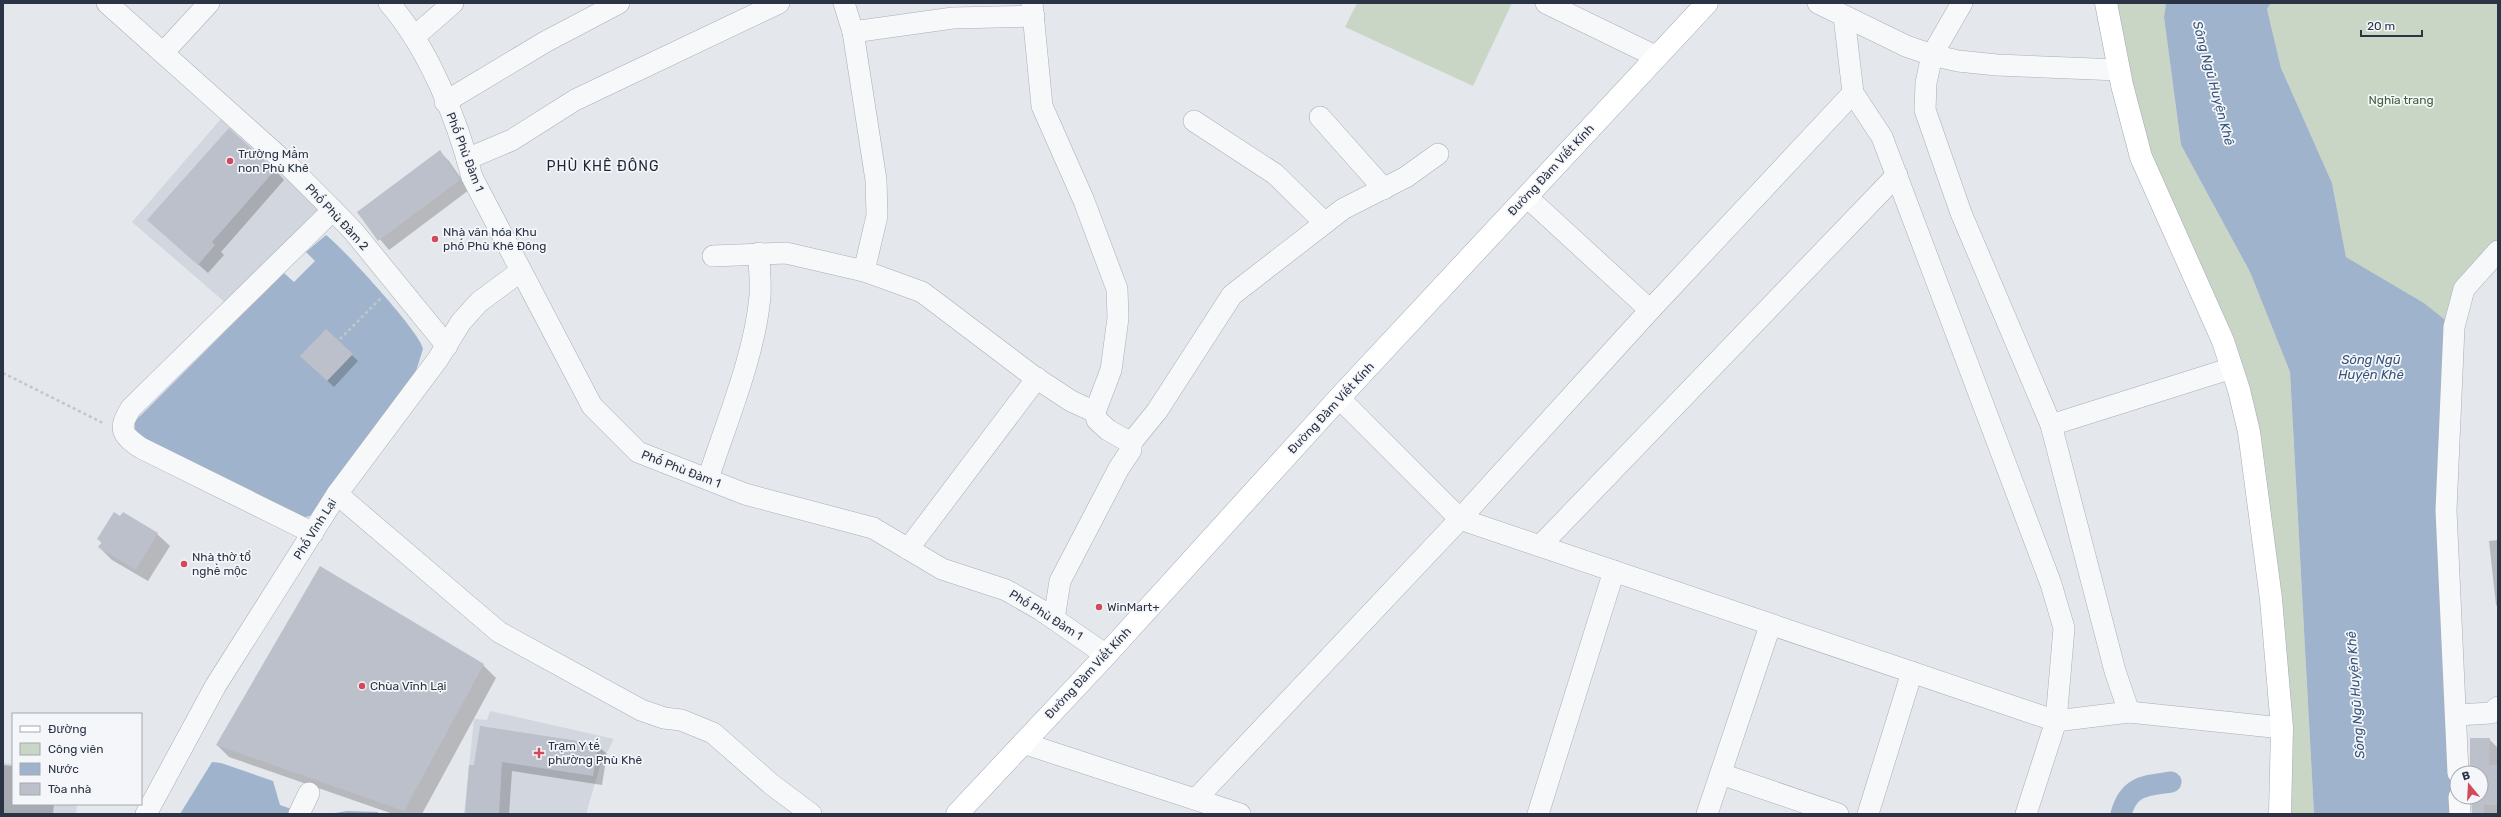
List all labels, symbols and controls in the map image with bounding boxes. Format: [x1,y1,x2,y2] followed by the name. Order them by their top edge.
[2361,12,2422,38] scale bar
[2189,19,2237,147] water label: Sông Ngũ Huyện Khê
[2367,19,2395,33] text: 20 m
[2368,93,2434,107] park label: Nghĩa trang
[443,110,487,194] street label: Phố Phù Đàm 1
[1505,121,1597,219] street label: Đường Đàm Viết Kính
[238,146,309,175] place label: Trường Mầm non Phù Khê
[225,156,235,166] marker: Trường Mầm non Phù Khê
[546,157,660,175] district label: PHÙ KHÊ ĐÔNG
[303,181,372,253] street label: Phố Phù Đàm 2
[443,225,546,253] place label: Nhà văn hóa Khu phố Phù Khê Đông
[430,234,440,244] marker: Nhà văn hóa Khu phố Phù Khê Đông
[2338,352,2404,382] water label: Sông Ngũ Huyện Khê
[1285,359,1377,457] street label: Đường Đàm Viết Kính
[639,447,723,491] street label: Phố Phù Đàm 1
[290,496,339,562] street label: Phố Vĩnh Lại
[192,550,251,578] place label: Nhà thờ tổ nghề mộc
[179,559,189,569] marker: Nhà thờ tổ nghề mộc
[1007,586,1086,643] street label: Phố Phù Đàm 1
[1107,600,1160,614] place label: WinMart+
[1094,602,1104,612] marker: WinMart+
[1042,624,1134,722] street label: Đường Đàm Viết Kính
[2344,631,2368,759] water label: Sông Ngũ Huyện Khê
[370,679,447,693] place label: Chùa Vĩnh Lại
[357,681,367,691] marker: Chùa Vĩnh Lại
[12,713,142,805] legend
[48,722,87,736] text: Đường
[548,738,642,767] place label: Trạm Y tế phường Phù Khê
[48,742,103,756] text: Công viên
[533,747,545,759] marker: Trạm Y tế phường Phù Khê
[48,762,79,776] text: Nước
[2449,765,2489,805] north arrow
[2460,769,2472,783] text: B
[48,782,91,796] text: Tòa nhà

